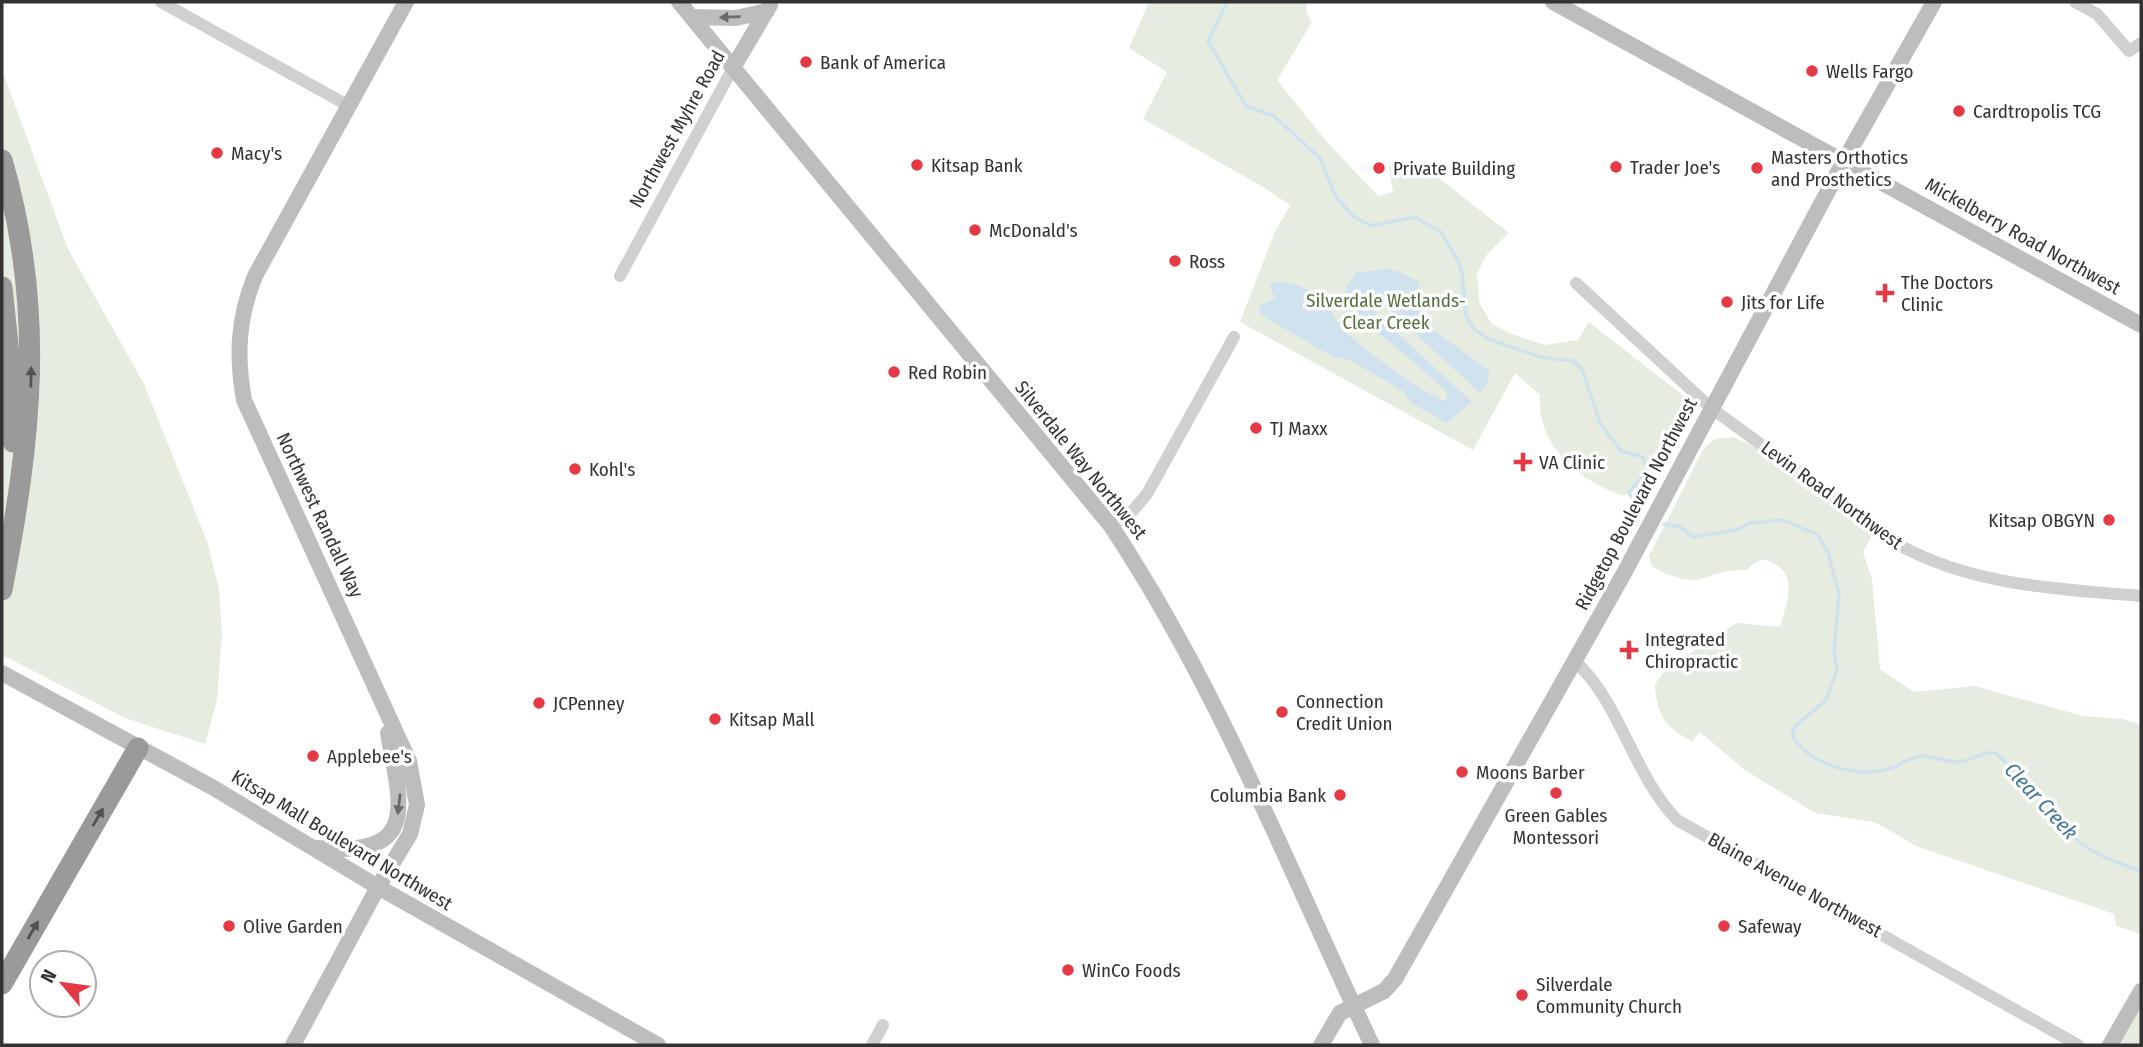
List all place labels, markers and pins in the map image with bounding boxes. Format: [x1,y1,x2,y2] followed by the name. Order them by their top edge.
[820,51,946,74] place label: Bank of America
[798,54,814,70] marker: Bank of America
[1826,60,1914,83] place label: Wells Fargo
[1804,63,1820,79] marker: Wells Fargo
[1973,100,2101,123] place label: Cardtropolis TCG
[1951,103,1967,119] marker: Cardtropolis TCG
[231,142,282,165] place label: Macy's
[209,145,225,161] marker: Macy's
[1771,146,1908,191] place label: Masters Orthotics and Prosthetics
[931,154,1023,177] place label: Kitsap Bank
[1630,156,1720,179] place label: Trader Joe's
[909,157,925,173] marker: Kitsap Bank
[1393,157,1515,180] place label: Private Building
[1608,159,1624,175] marker: Trader Joe's
[1371,160,1387,176] marker: Private Building
[1749,160,1765,176] marker: Masters Orthotics and Prosthetics
[989,219,1078,242] place label: McDonald's
[967,222,983,238] marker: McDonald's
[1189,250,1225,273] place label: Ross
[1167,253,1183,269] marker: Ross
[1901,271,1993,316] place label: The Doctors Clinic
[1875,283,1895,303] marker: The Doctors Clinic
[1741,291,1825,314] place label: Jits for Life
[1719,294,1735,310] marker: Jits for Life
[908,361,987,384] place label: Red Robin
[886,364,902,380] marker: Red Robin
[1270,417,1328,440] place label: TJ Maxx
[1248,420,1264,436] marker: TJ Maxx
[1539,451,1605,474] place label: VA Clinic
[1513,452,1533,472] marker: VA Clinic
[589,458,635,481] place label: Kohl's
[567,461,583,477] marker: Kohl's
[1988,509,2095,532] place label: Kitsap OBGYN
[2101,512,2117,528] marker: Kitsap OBGYN
[1645,628,1738,673] place label: Integrated Chiropractic
[1619,640,1639,660] marker: Integrated Chiropractic
[1296,690,1392,735] place label: Connection Credit Union
[553,692,625,715] place label: JCPenney
[531,695,547,711] marker: JCPenney
[1274,704,1290,720] marker: Connection Credit Union
[729,708,815,731] place label: Kitsap Mall
[707,711,723,727] marker: Kitsap Mall
[327,745,412,768] place label: Applebee's
[305,748,321,764] marker: Applebee's
[1476,761,1585,784] place label: Moons Barber
[1454,764,1470,780] marker: Moons Barber
[1210,784,1326,807] place label: Columbia Bank
[1548,785,1564,801] marker: Green Gables Montessori
[1332,787,1348,803] marker: Columbia Bank
[1505,804,1607,849] place label: Green Gables Montessori
[243,915,343,938] place label: Olive Garden
[1738,915,1802,938] place label: Safeway
[221,918,237,934] marker: Olive Garden
[1716,918,1732,934] marker: Safeway
[1082,959,1181,982] place label: WinCo Foods
[1060,962,1076,978] marker: WinCo Foods
[1536,973,1682,1018] place label: Silverdale Community Church
[1514,987,1530,1003] marker: Silverdale Community Church

